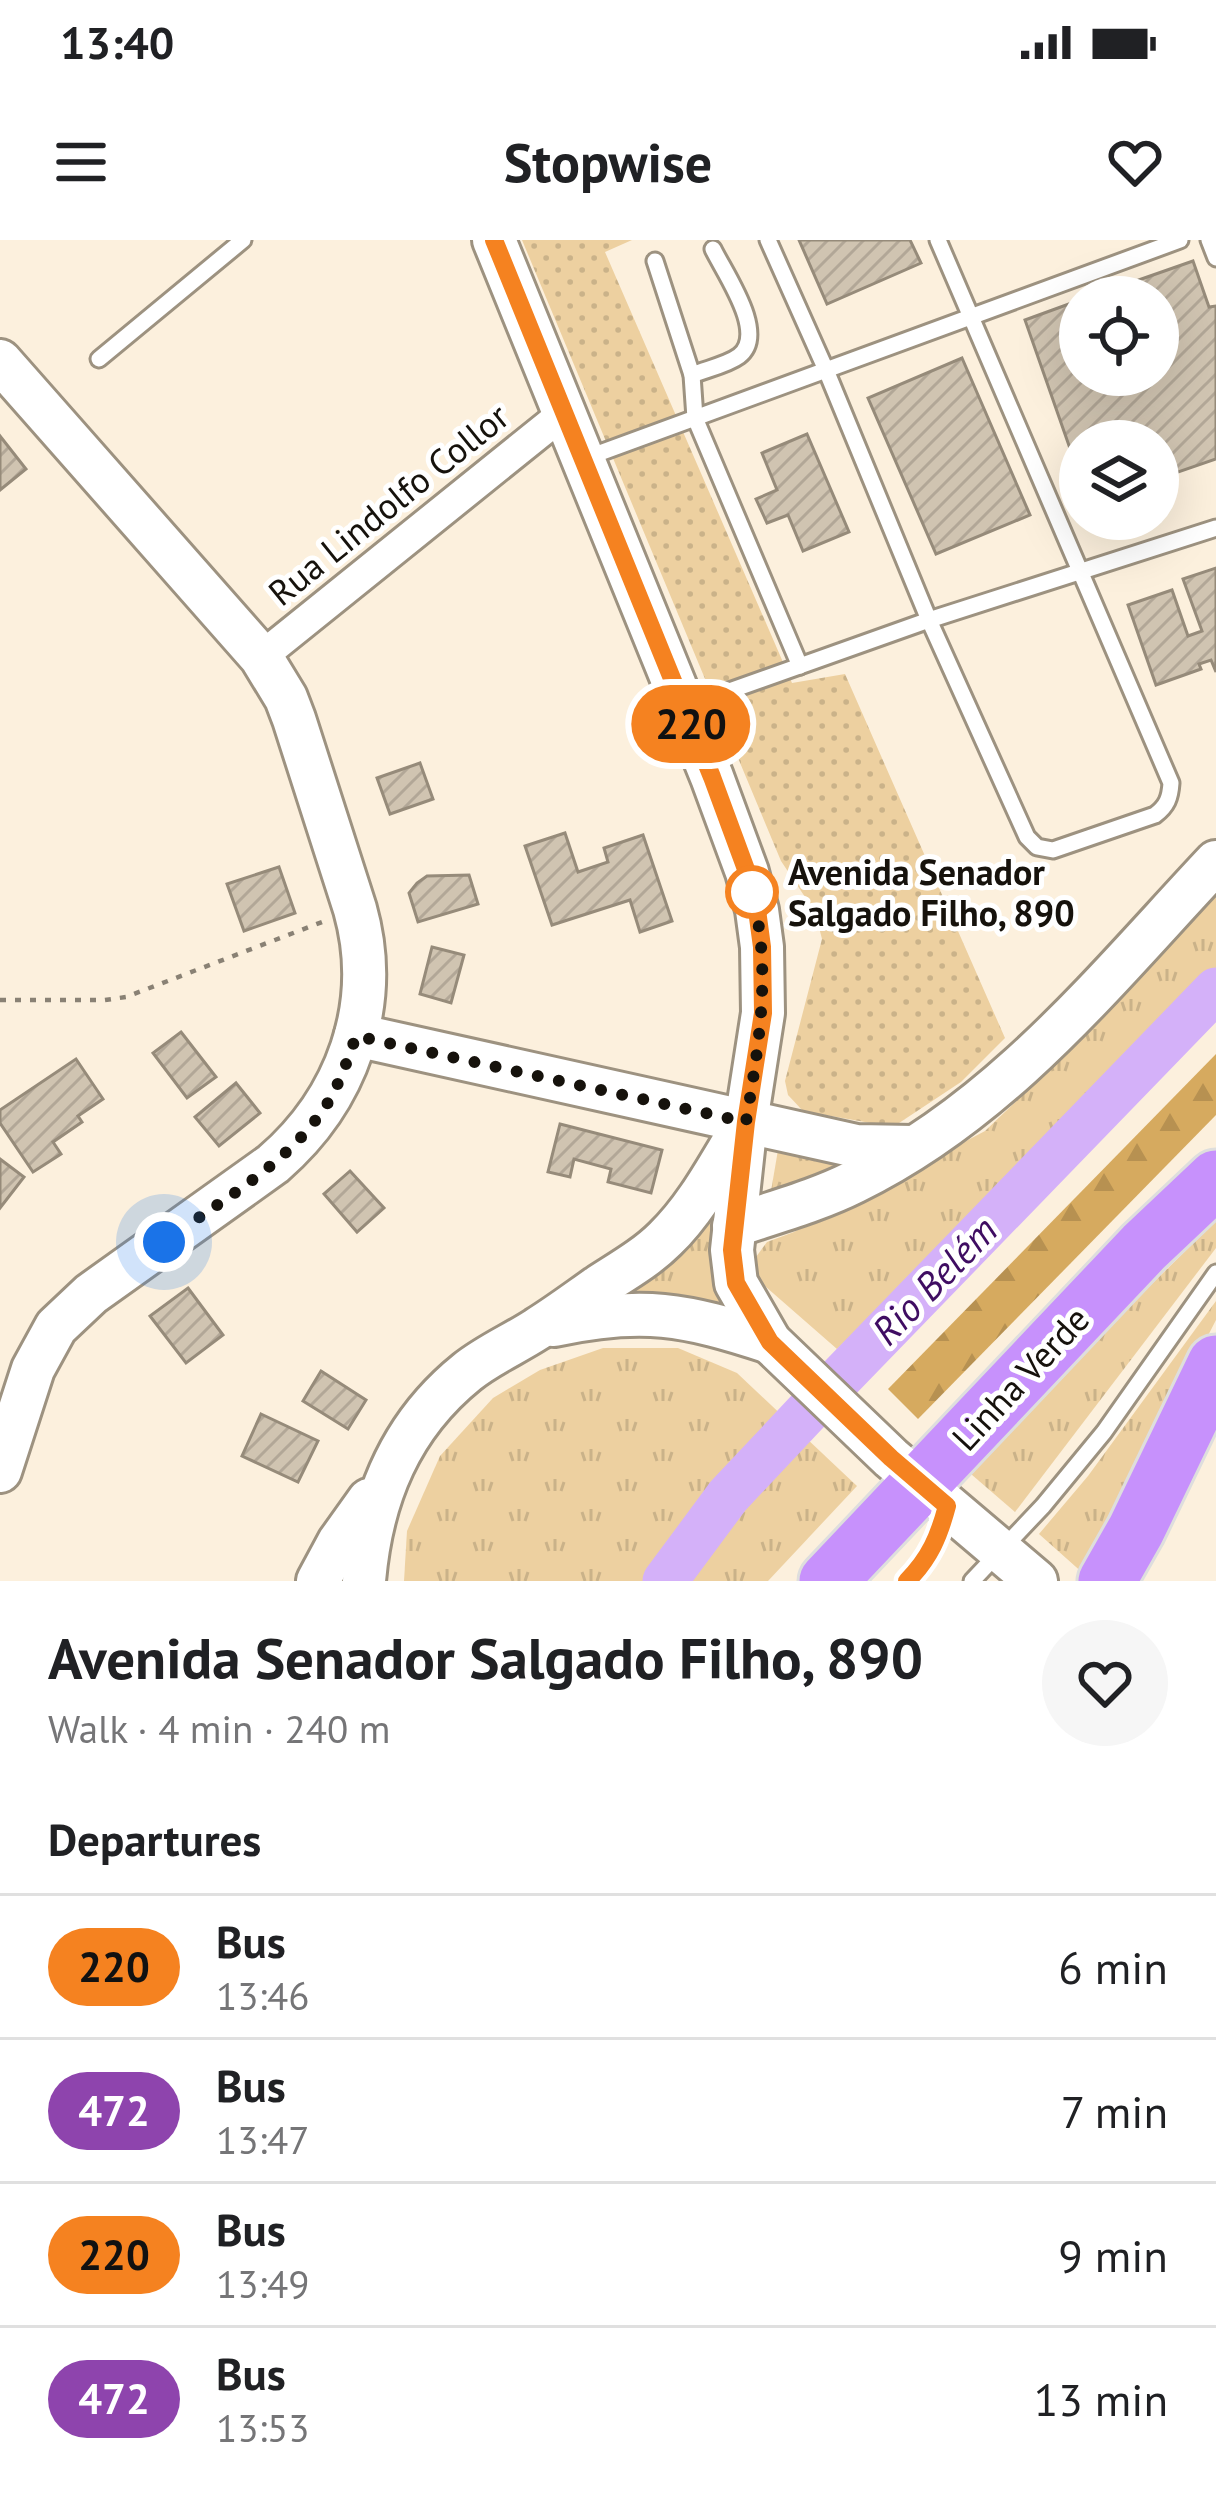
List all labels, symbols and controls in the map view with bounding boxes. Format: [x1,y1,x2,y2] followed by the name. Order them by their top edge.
[60,13,174,71] text: 13:40
[504,127,712,197] text: Stopwise
[48,129,114,195] icon: menu
[1102,129,1168,195] icon: heart
[1059,276,1179,540] map controls
[1059,276,1179,396] button: locate
[258,393,518,615] street label: Rua Lindolfo Collor
[1059,420,1179,540] button: layers
[622,685,760,763] line badge: 220
[655,696,727,751] text: 220
[788,848,1075,936] place label: Avenida Senador Salgado Filho, 890
[727,867,777,917] marker: Avenida Senador Salgado Filho, 890
[860,1205,1008,1355] water label: Rio Belém
[134,1212,194,1272] your location
[941,1296,1099,1460] street label: Linha Verde
[1042,1620,1168,1746] button: heart
[48,1621,923,1695] text: Avenida Senador Salgado Filho, 890
[48,1703,390,1754] text: Walk · 4 min · 240 m
[48,1810,261,1868] text: Departures
[216,1912,286,1970] text: Bus
[1058,1938,1168,1996] text: 6 min
[78,1939,150,1994] text: 220
[216,1970,310,2021] text: 13:46
[216,2056,286,2114] text: Bus
[1061,2082,1168,2140] text: 7 min
[78,2083,150,2138] text: 472
[216,2114,310,2165] text: 13:47
[216,2200,286,2258] text: Bus
[1058,2226,1168,2284] text: 9 min
[78,2227,150,2282] text: 220
[216,2258,310,2309] text: 13:49
[216,2344,286,2402] text: Bus
[1034,2370,1168,2428] text: 13 min
[78,2371,150,2426] text: 472
[216,2402,310,2453] text: 13:53

